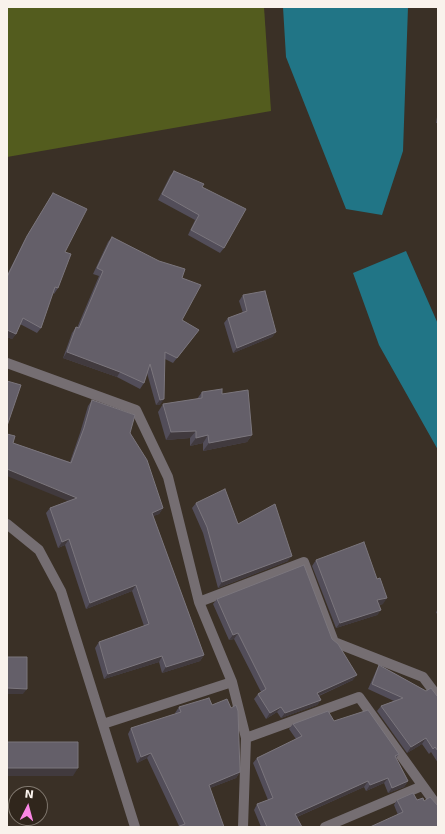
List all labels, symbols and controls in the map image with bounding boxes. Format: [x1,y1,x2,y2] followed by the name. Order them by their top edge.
[8,786,48,826] north arrow
[24,788,34,802] text: N

